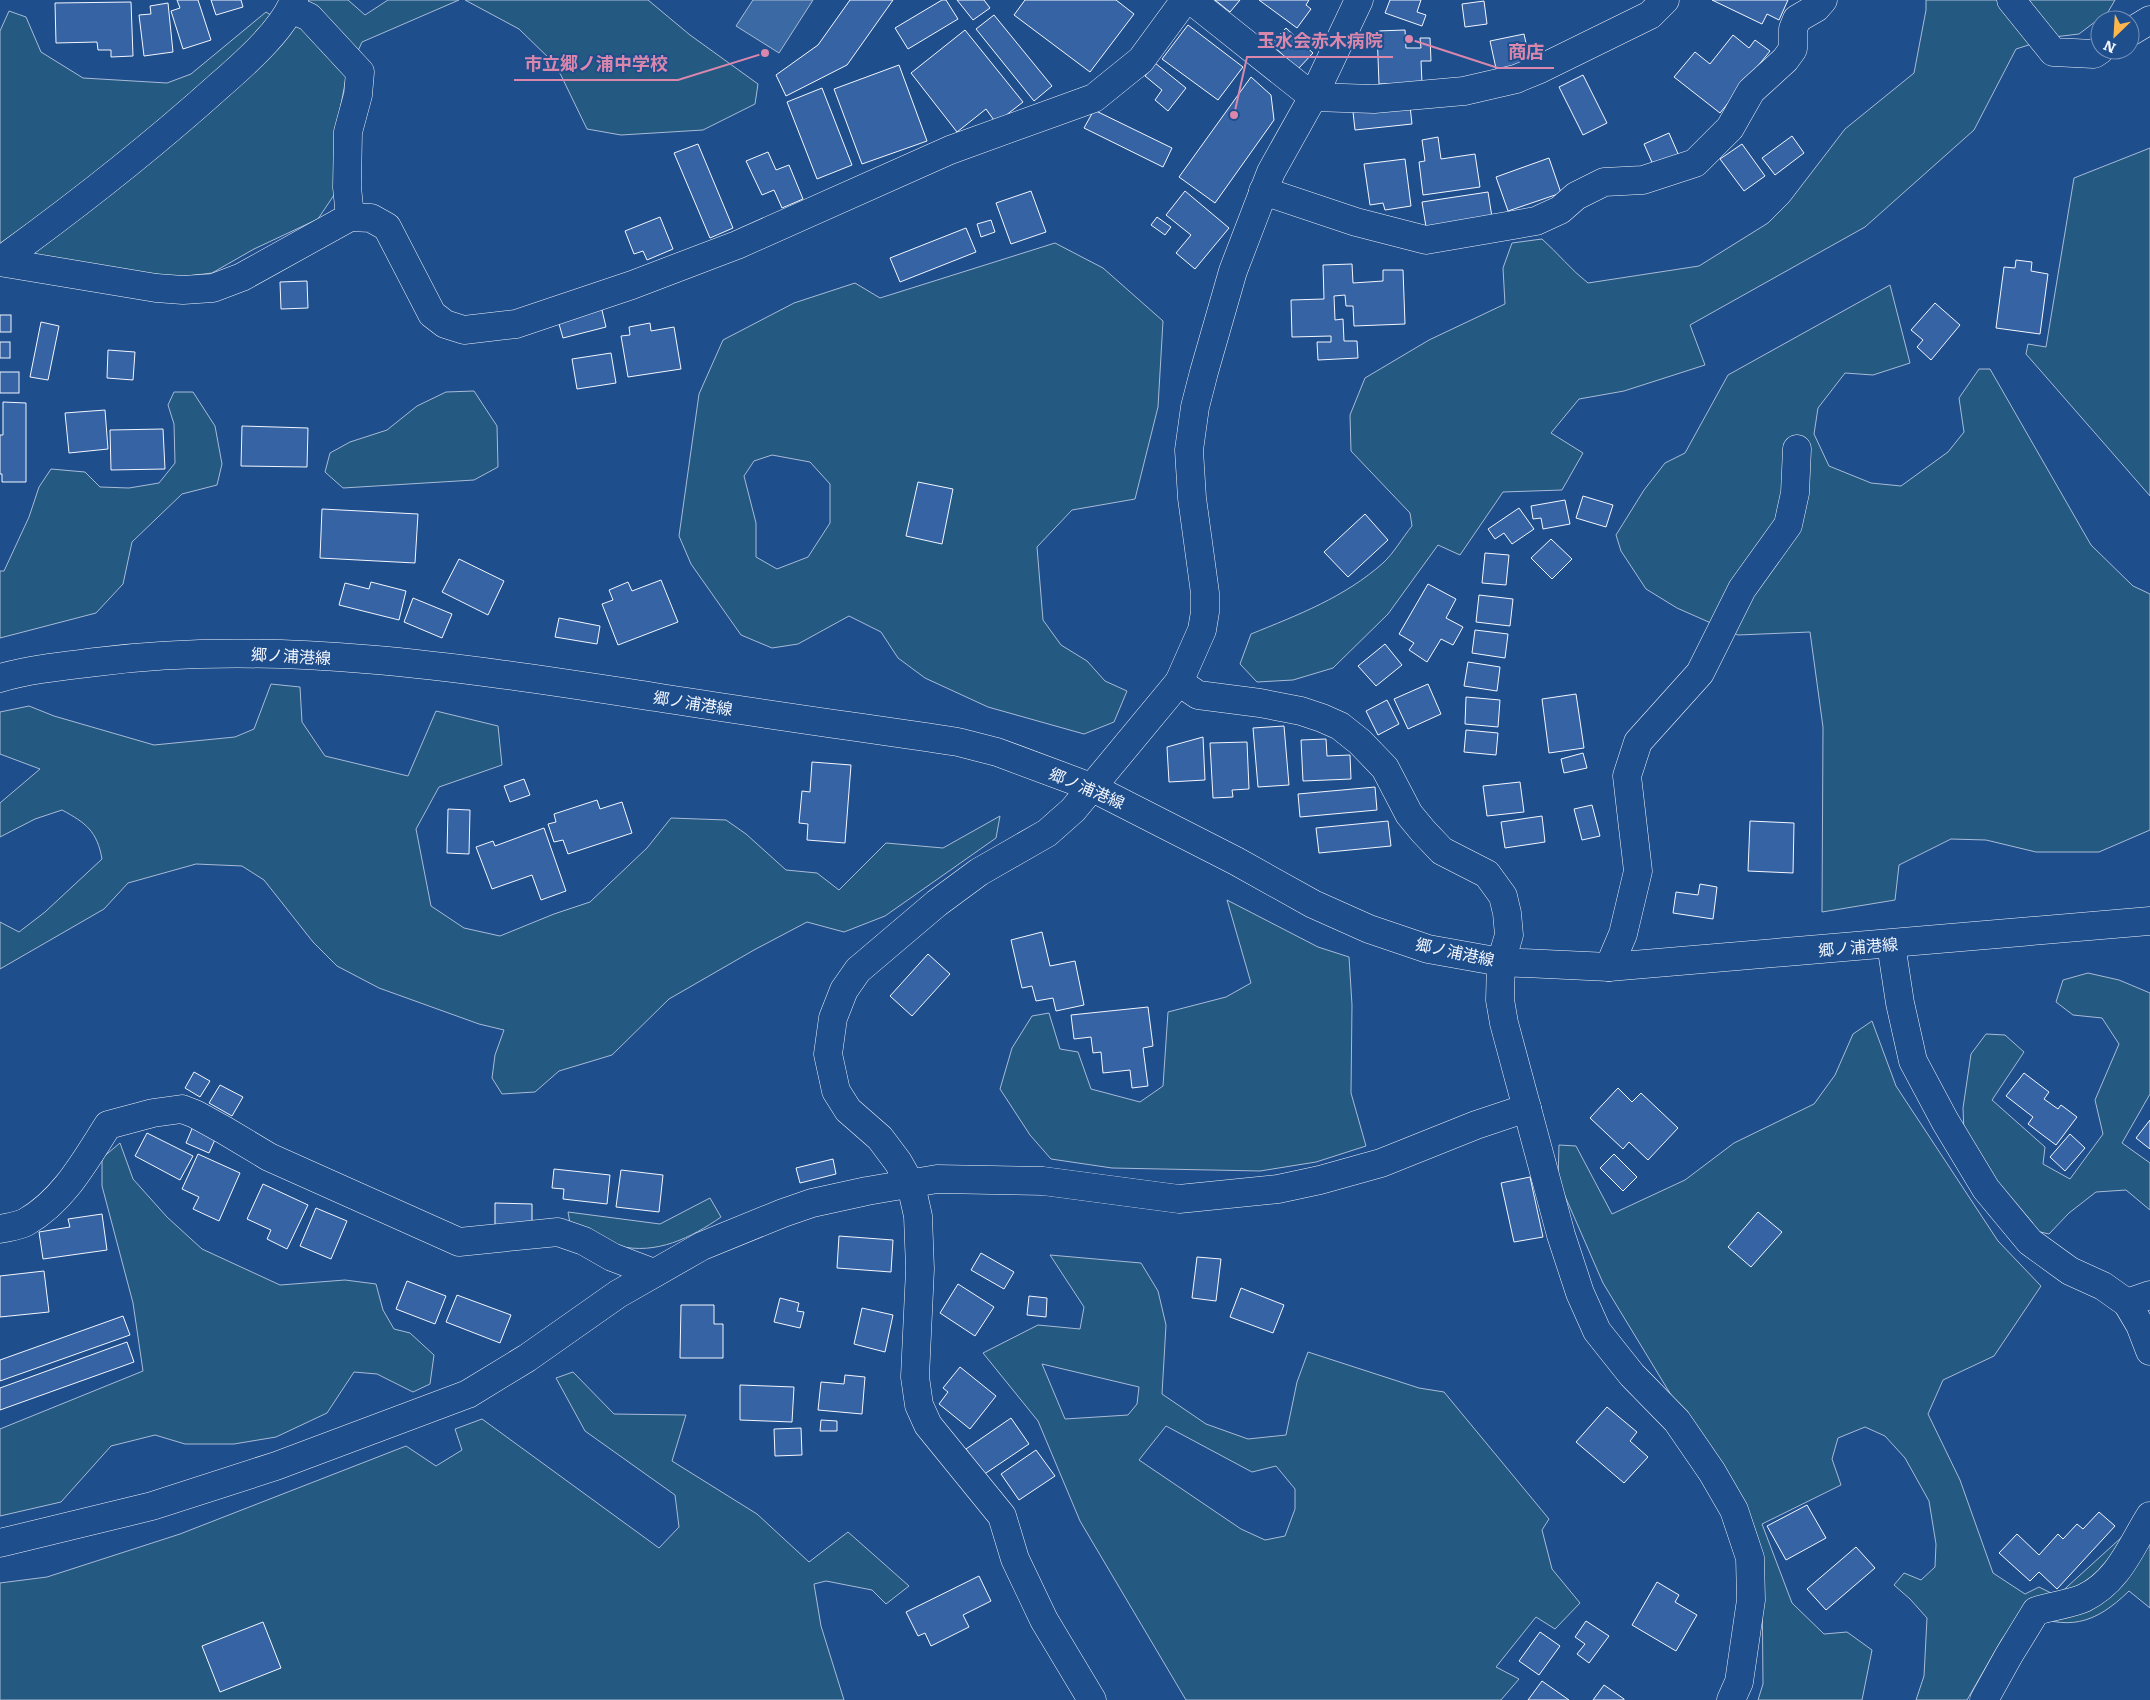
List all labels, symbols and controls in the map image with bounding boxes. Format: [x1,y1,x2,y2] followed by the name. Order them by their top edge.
[2090,10,2140,60] north arrow
[1247,24,1393,57] callout: 玉水会赤木病院
[1257,26,1383,53] text: 玉水会赤木病院
[1498,35,1554,68] callout: 商店
[2099,36,2119,59] text: N
[1508,37,1544,64] text: 商店
[514,47,678,80] callout: 市立郷ノ浦中学校
[524,49,668,76] text: 市立郷ノ浦中学校
[250,641,332,669] street label: 郷ノ浦港線
[652,684,735,720] street label: 郷ノ浦港線
[1046,760,1129,814] street label: 郷ノ浦港線
[1414,931,1497,971] street label: 郷ノ浦港線
[1817,931,1899,961] street label: 郷ノ浦港線

